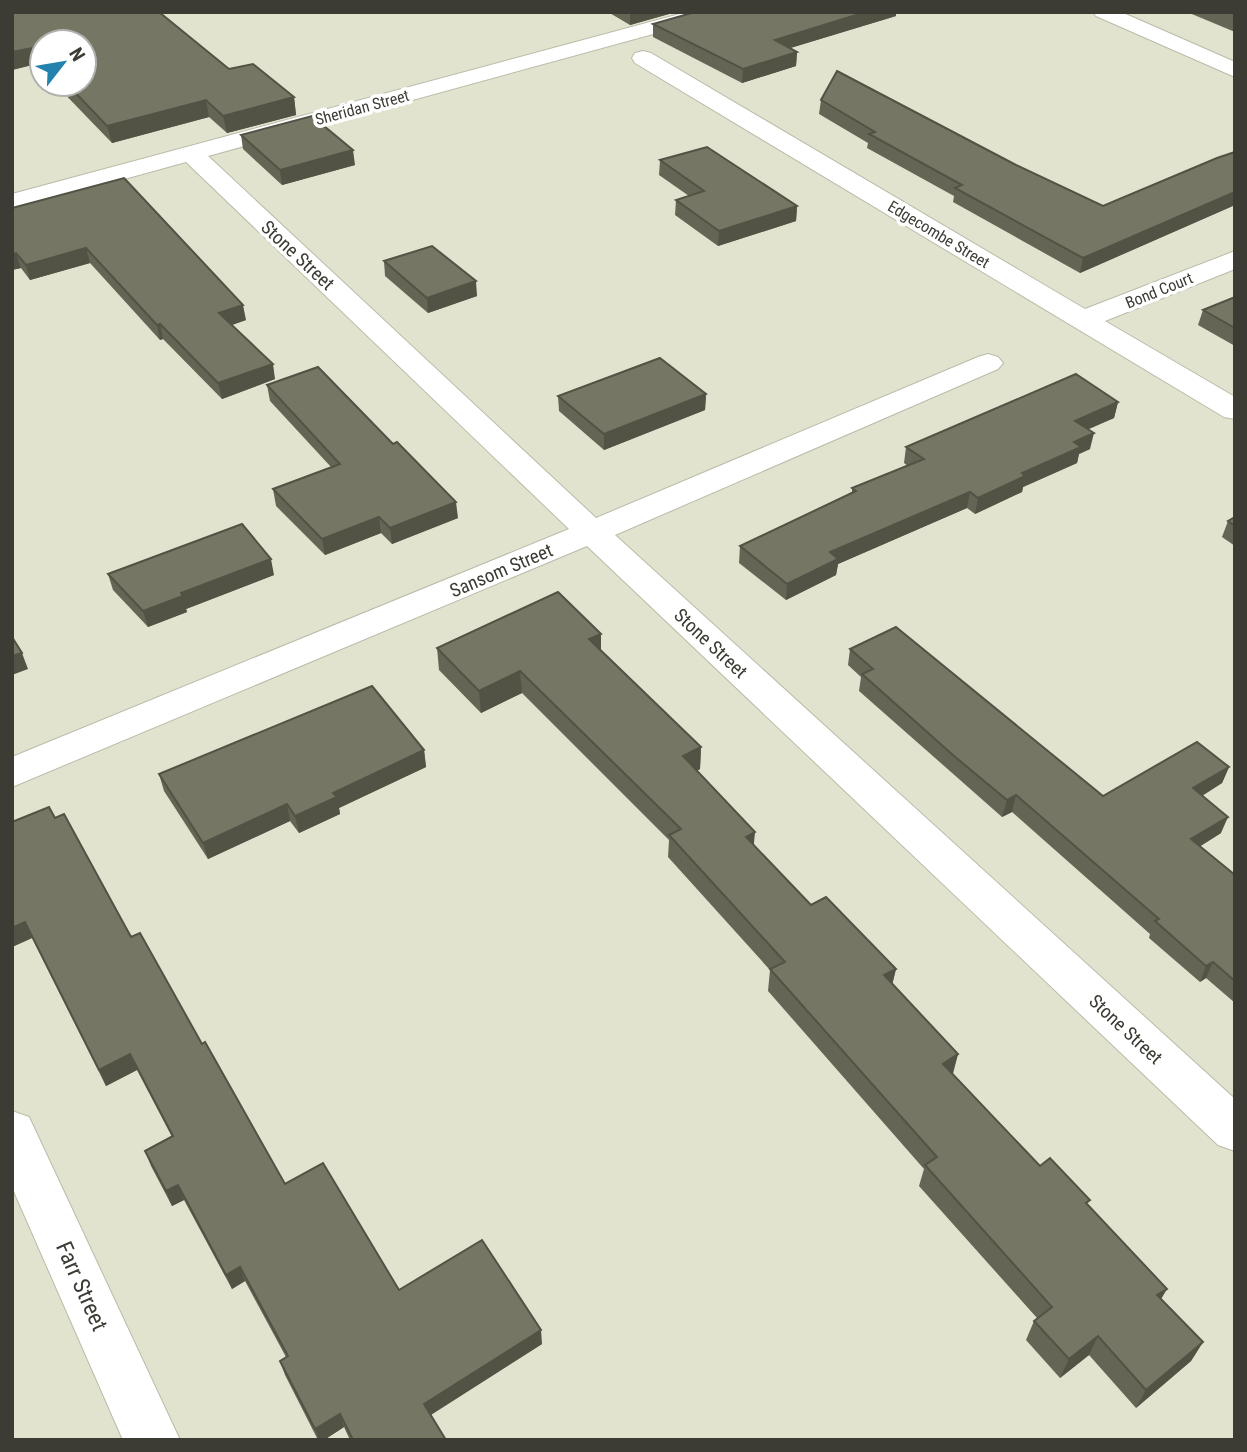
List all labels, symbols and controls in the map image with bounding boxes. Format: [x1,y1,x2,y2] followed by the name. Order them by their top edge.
[28,28,98,98] north arrow
[64,44,90,65] text: N
[313,86,411,129] street label: Sheridan Street
[884,197,993,272] street label: Edgecombe Street
[256,216,339,295] street label: Stone Street
[1123,268,1196,313] street label: Bond Court
[446,538,556,602] street label: Sansom Street
[669,604,752,683] street label: Stone Street
[1084,990,1167,1069] street label: Stone Street
[50,1237,113,1335] street label: Farr Street

